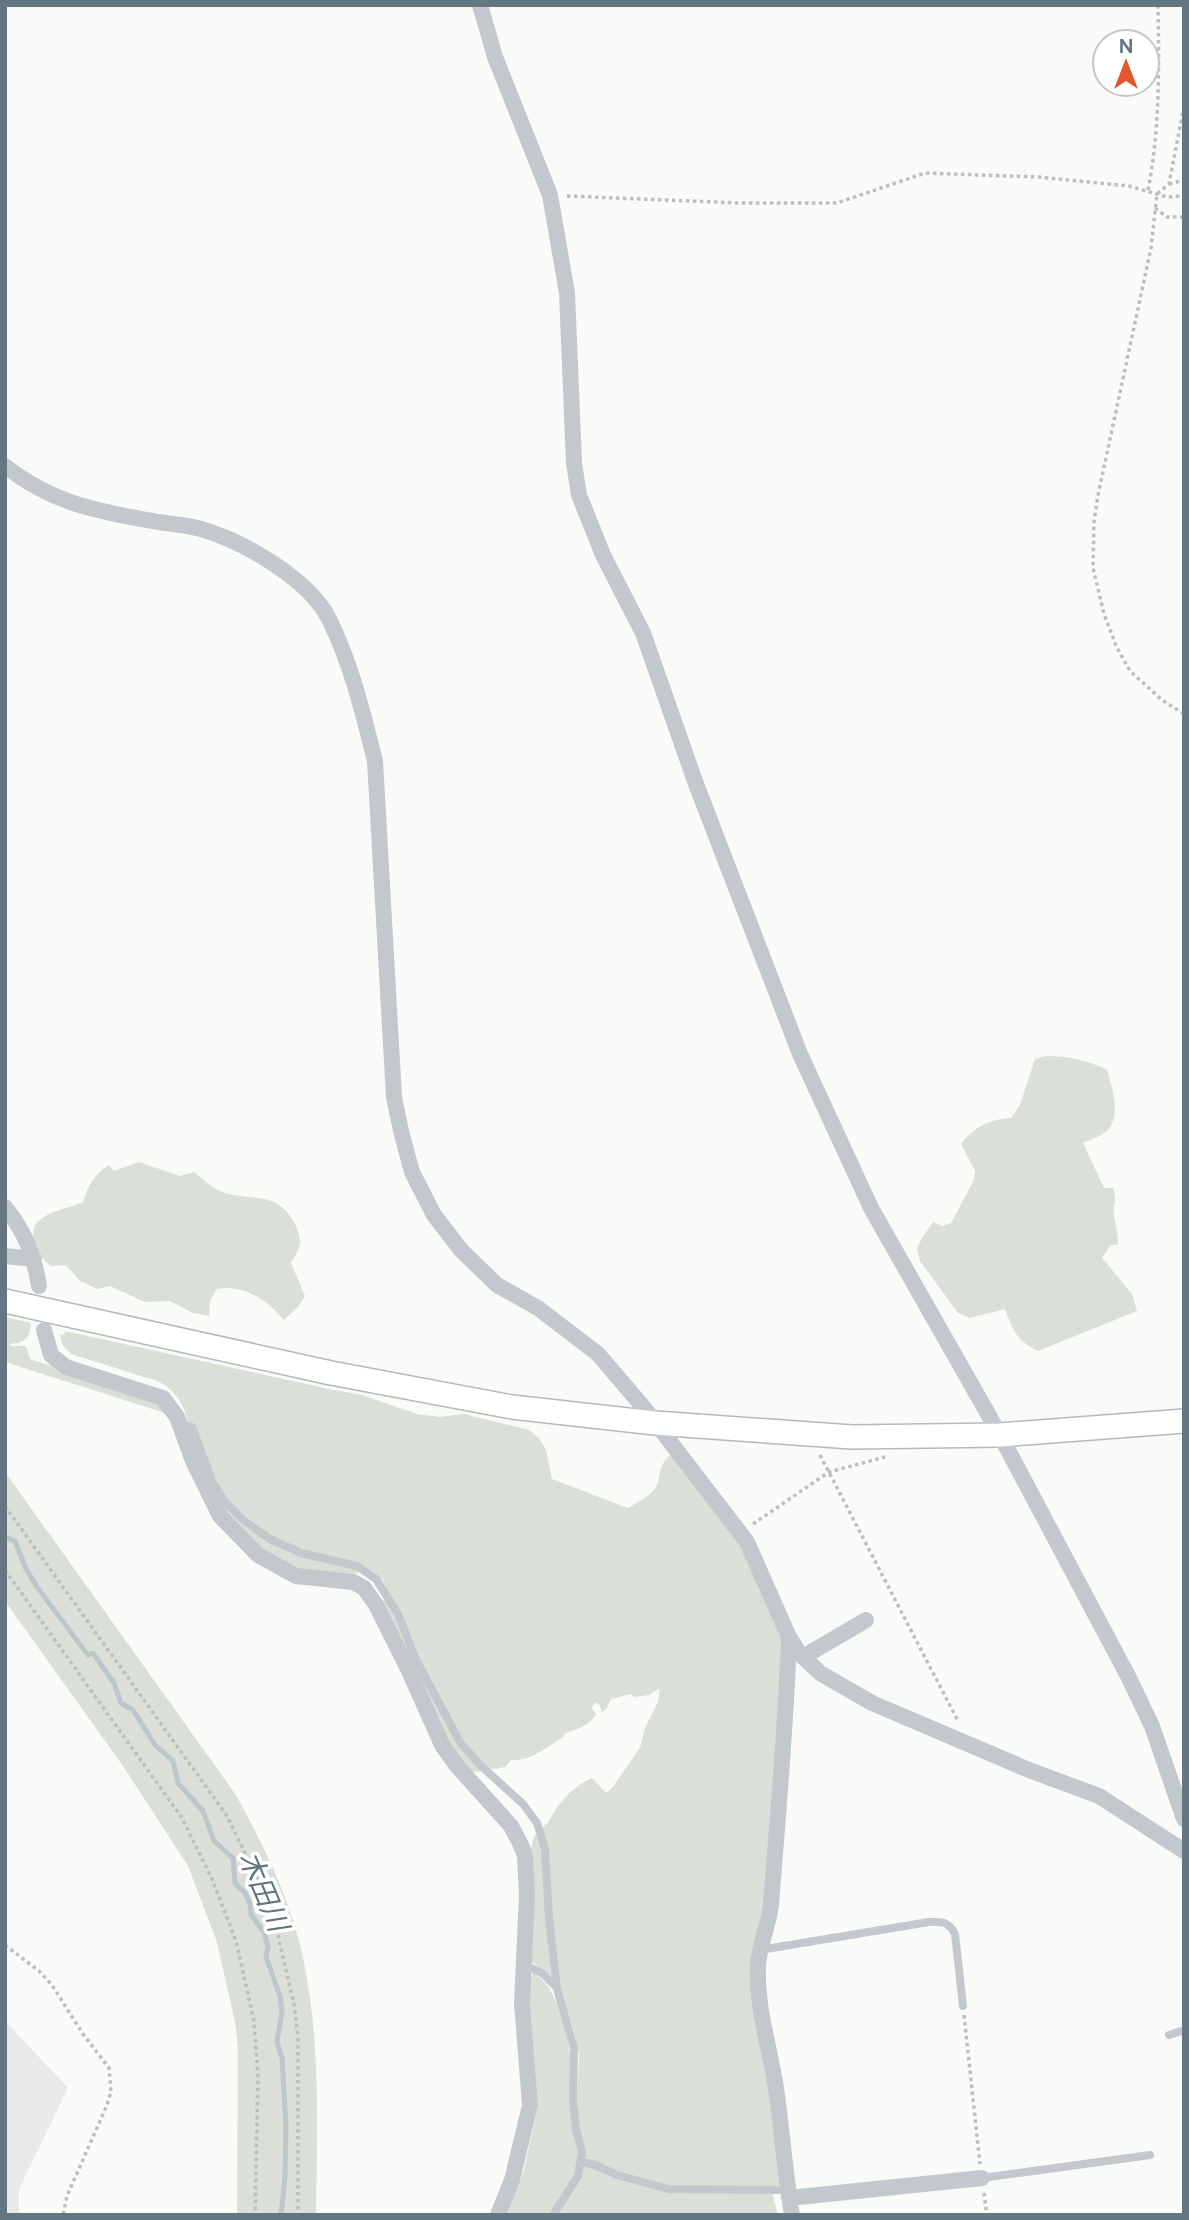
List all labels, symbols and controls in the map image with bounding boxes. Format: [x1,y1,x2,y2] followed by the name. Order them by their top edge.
[1091,28,1161,98] north arrow
[1119,35,1133,58] text: N
[232,1846,297,1939] water label: 木田川

